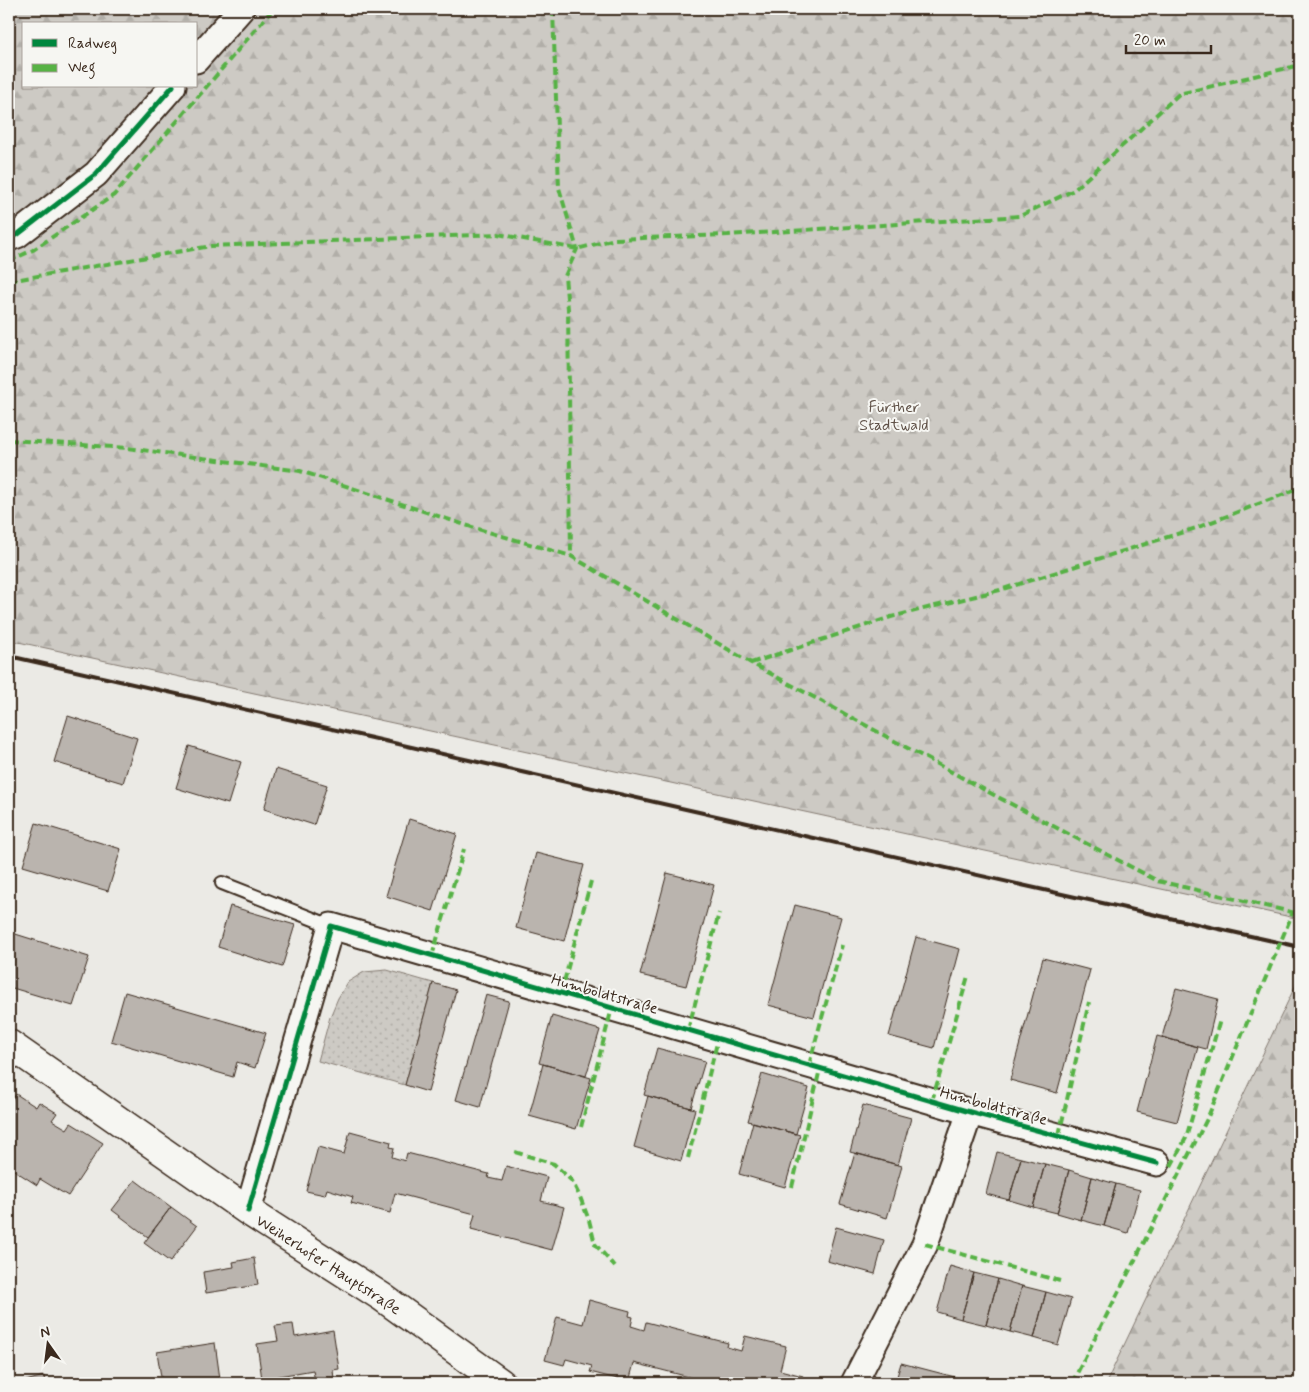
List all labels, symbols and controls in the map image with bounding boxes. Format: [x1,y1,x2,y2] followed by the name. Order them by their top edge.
[22,22,198,88] legend
[1126,22,1212,54] scale bar
[1134,31,1166,51] text: 20 m
[68,34,117,54] text: Radweg
[68,58,95,79] text: Weg
[859,397,929,436] park label: Fürther Stadtwald
[549,969,661,1020] street label: Humboldtstraße
[938,1082,1050,1131] street label: Humboldtstraße
[252,1210,405,1320] street label: Weiherhofer Hauptstraße
[22,1320,72,1370] north arrow
[38,1322,52,1342] text: N

